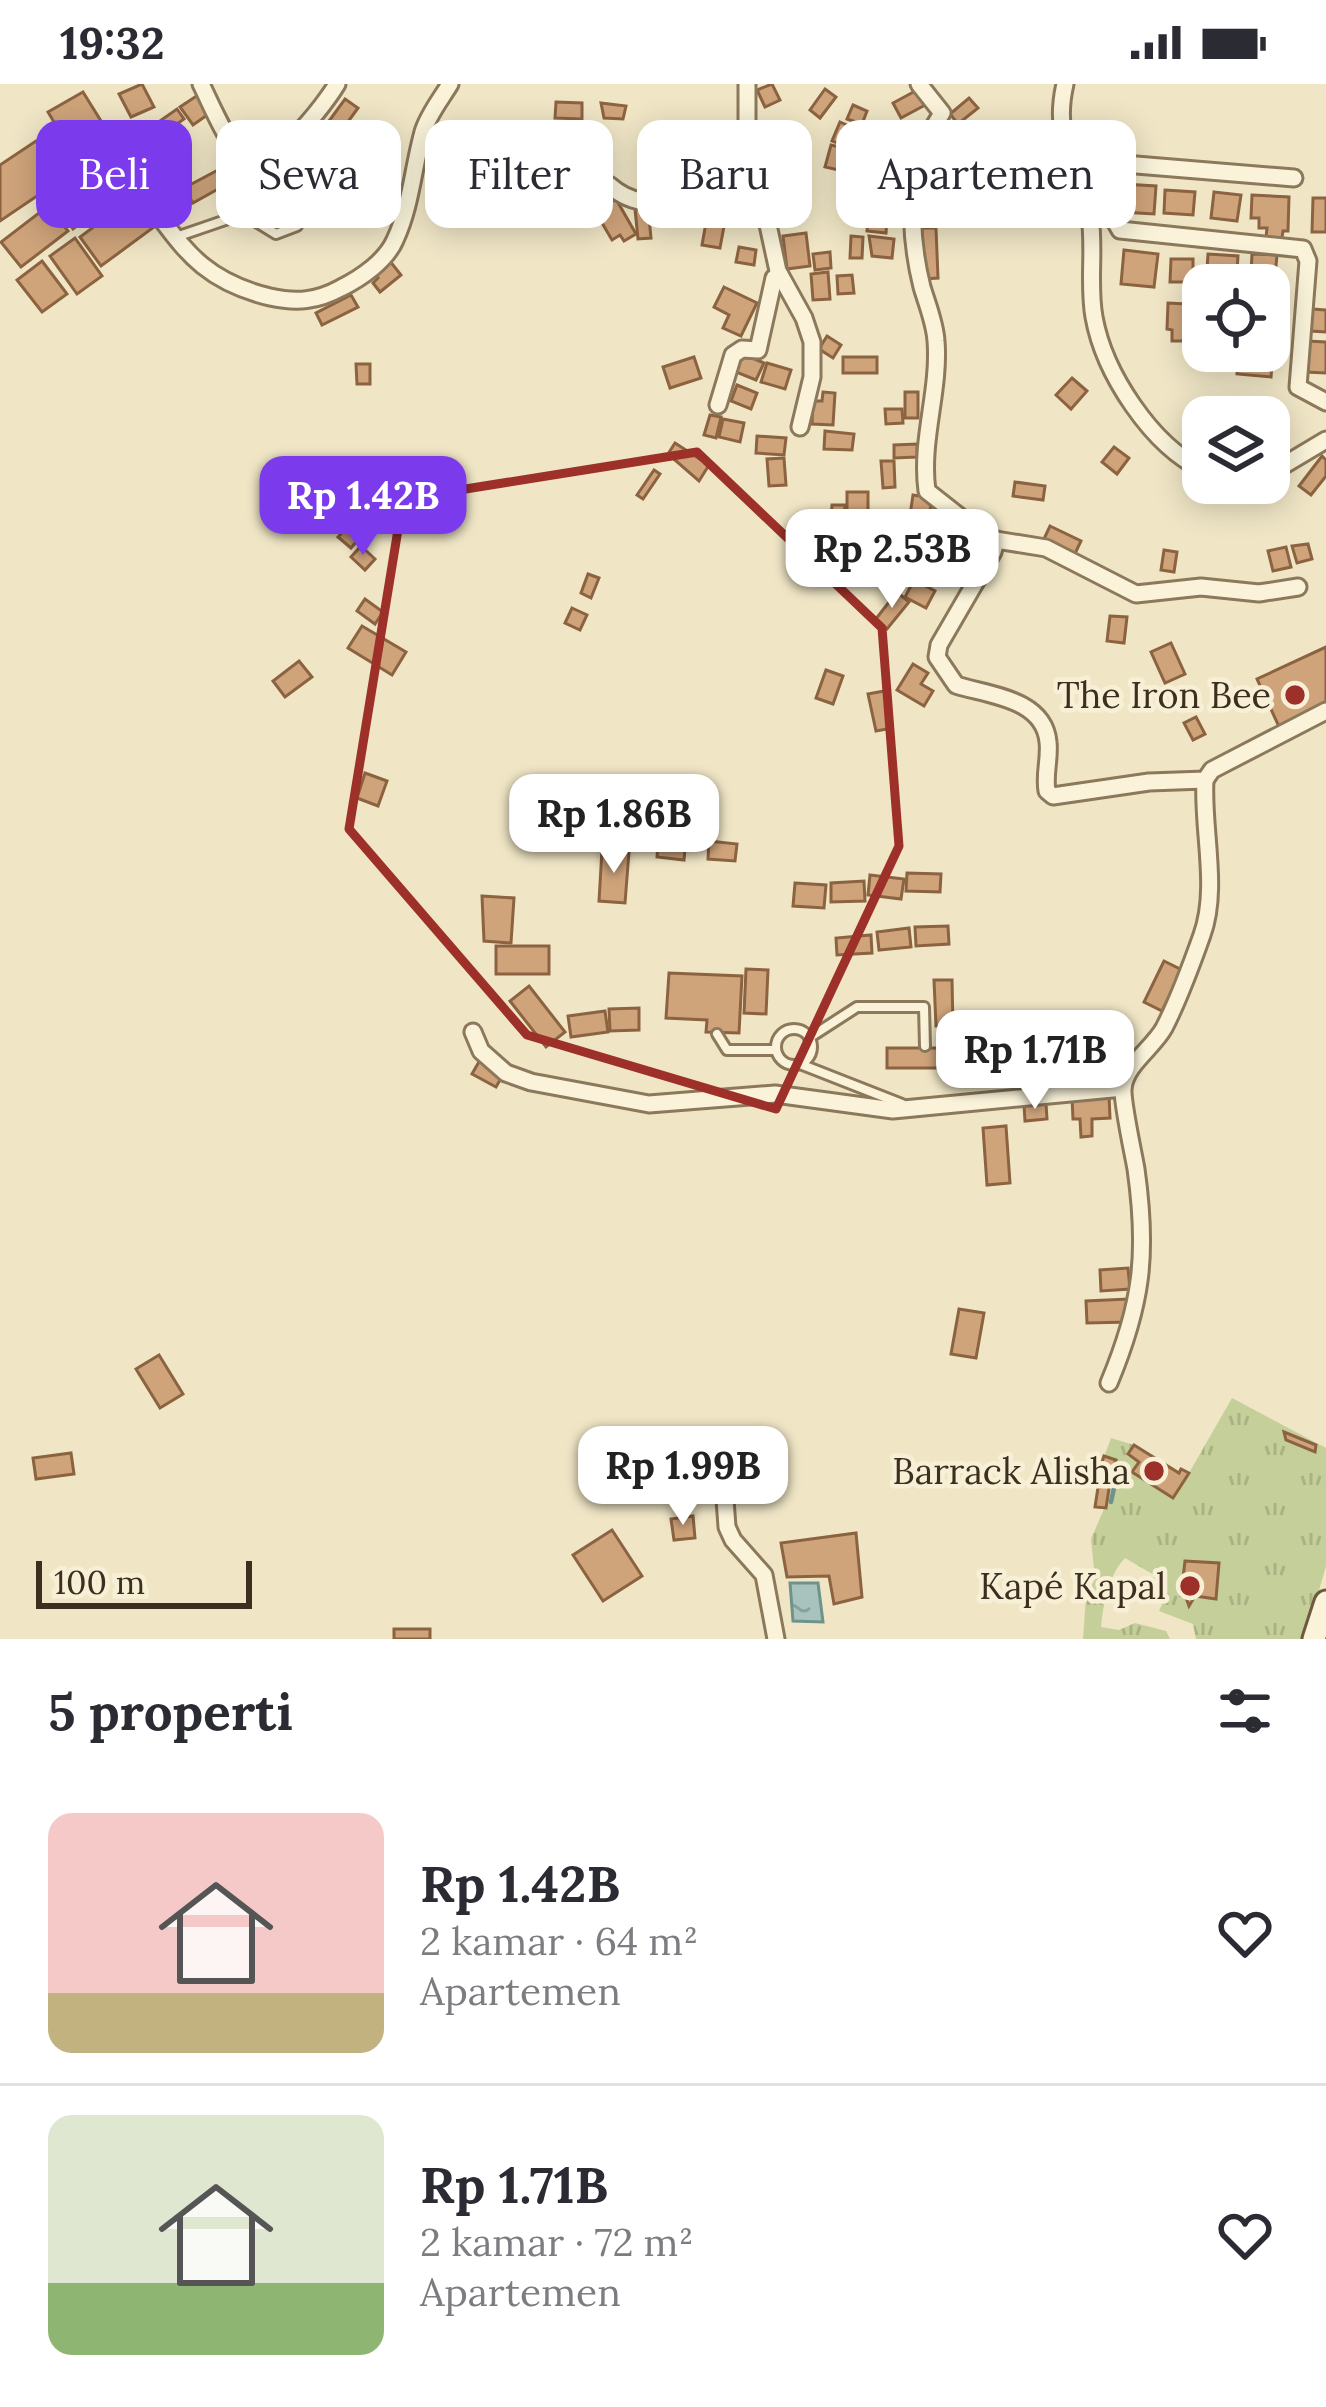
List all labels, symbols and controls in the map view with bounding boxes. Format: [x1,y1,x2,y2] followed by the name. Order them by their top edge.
[60,14,165,71] text: 19:32
[36,120,192,228] chip: Beli
[216,120,401,228] chip: Sewa
[425,120,613,228] chip: Filter
[637,120,812,228] chip: Baru
[836,120,1136,228] chip: Apartemen
[1182,264,1290,504] map controls
[1182,264,1290,372] button: locate
[1182,396,1290,504] button: layers
[239,456,487,558] pin: Rp 1.42B
[286,470,440,520] text: Rp 1.42B
[768,509,1016,611] pin: Rp 2.53B
[813,523,971,573] text: Rp 2.53B
[1057,672,1271,718] place label: The Iron Bee
[1282,682,1308,708] marker: The Iron Bee
[490,774,738,876] pin: Rp 1.86B
[536,788,692,838] text: Rp 1.86B
[911,1010,1159,1112] pin: Rp 1.71B
[963,1024,1107,1074] text: Rp 1.71B
[559,1426,807,1528] pin: Rp 1.99B
[605,1440,761,1490] text: Rp 1.99B
[892,1448,1130,1494] place label: Barrack Alisha
[1141,1458,1167,1484] marker: Barrack Alisha
[36,1555,252,1608] scale bar
[54,1561,145,1603] text: 100 m
[979,1563,1166,1609] place label: Kapé Kapal
[1177,1573,1203,1599] marker: Kapé Kapal
[1212,1678,1278,1744] icon: filters
[48,1679,293,1744] text: 5 properti
[420,1851,620,1916] text: Rp 1.42B
[144,1861,288,2005] icon: home
[1212,1900,1278,1966] icon: heart
[420,1916,698,1966] text: 2 kamar · 64 m²
[420,1966,621,2016] text: Apartemen
[420,2152,608,2217] text: Rp 1.71B
[144,2163,288,2307] icon: home
[1212,2202,1278,2268] icon: heart
[420,2217,693,2267] text: 2 kamar · 72 m²
[420,2267,621,2317] text: Apartemen

